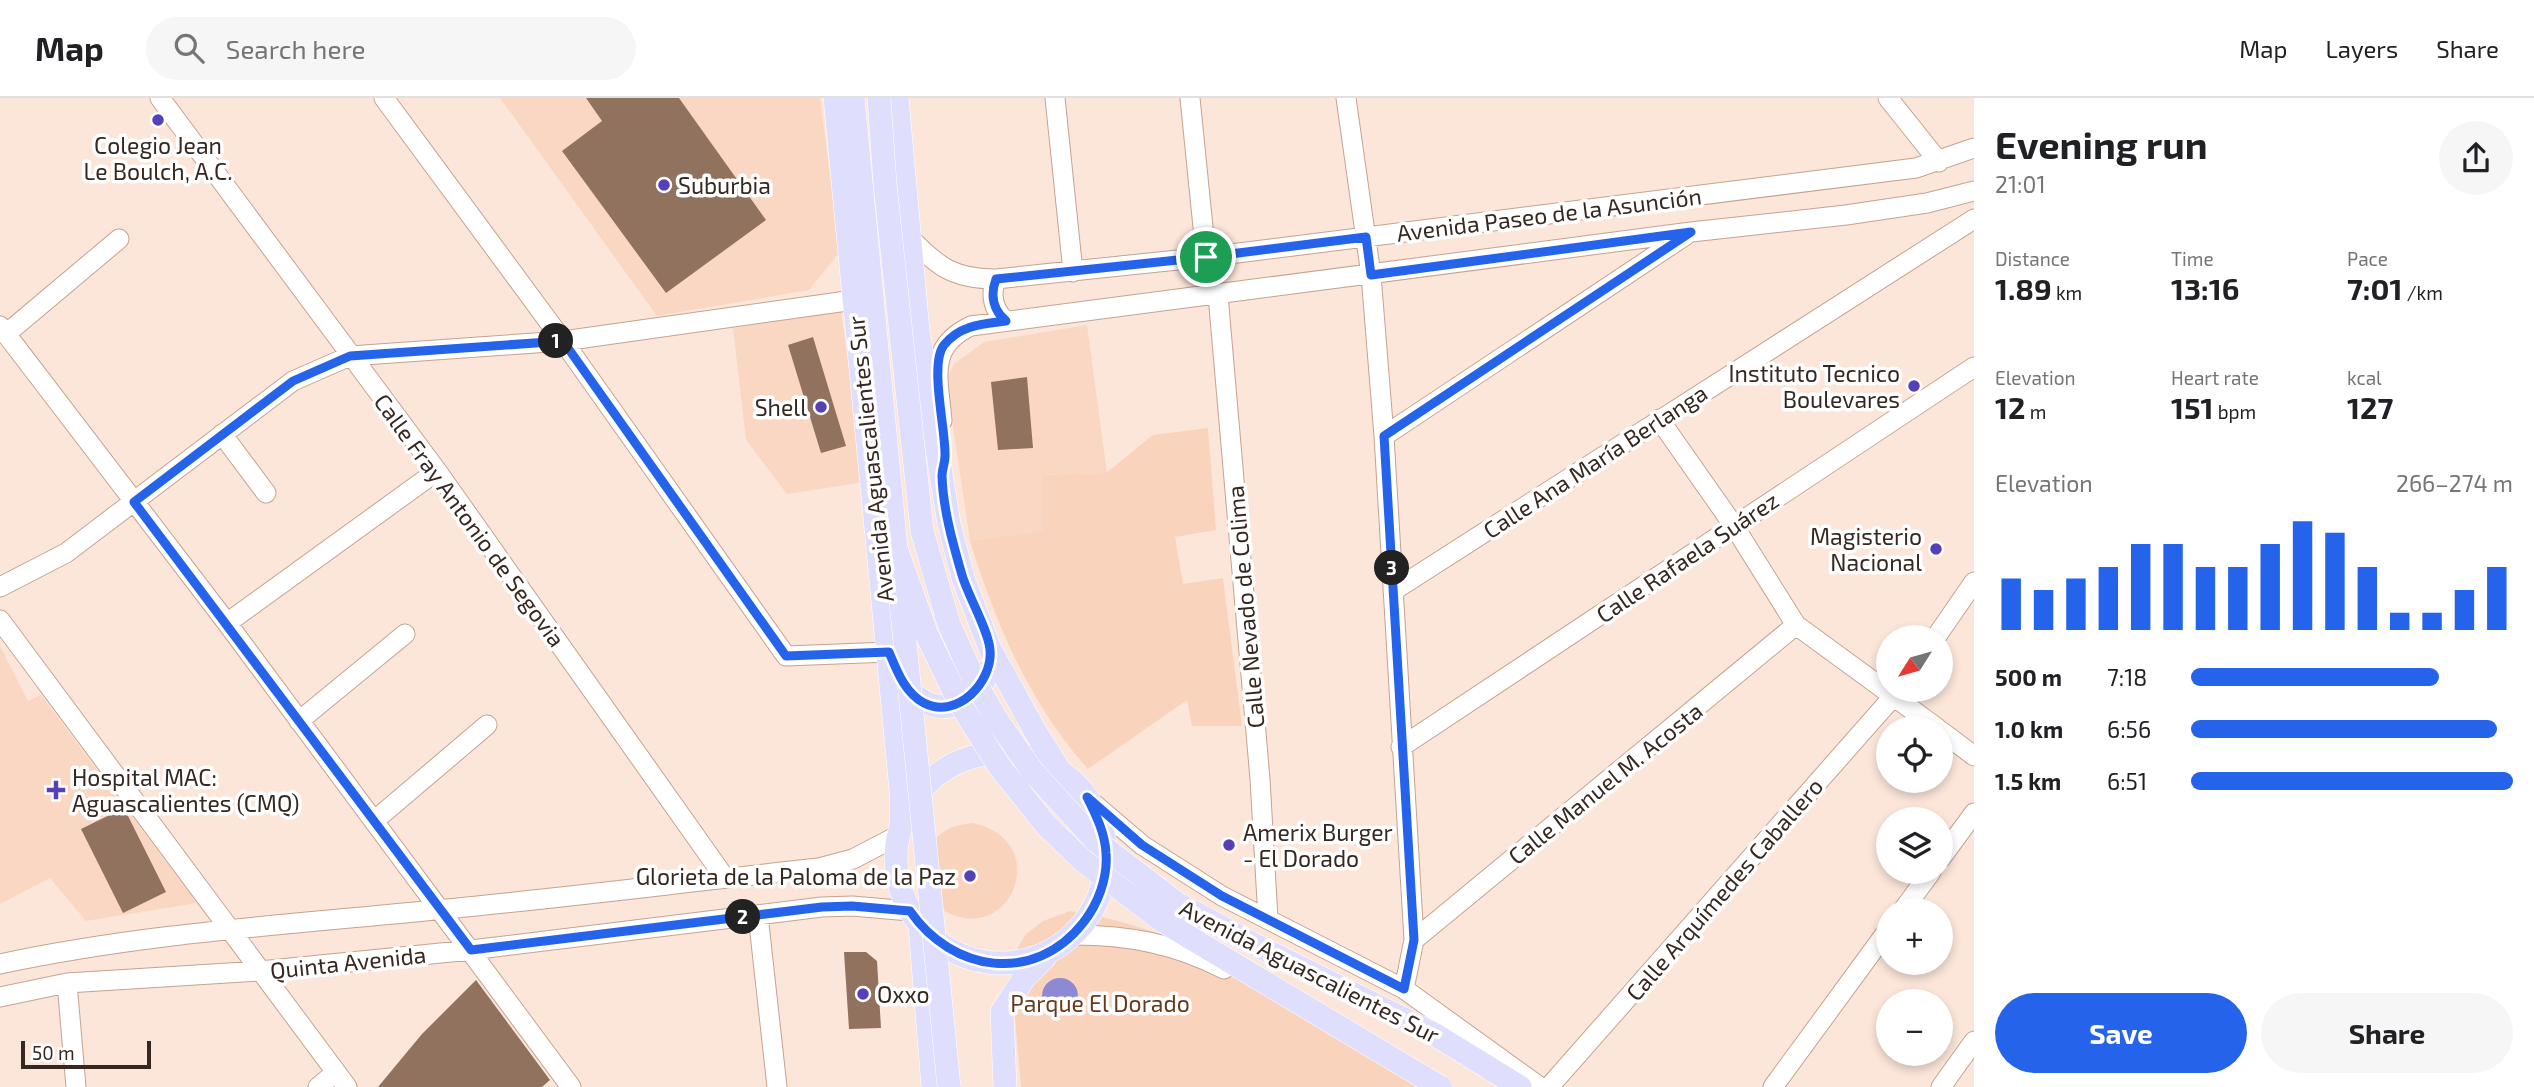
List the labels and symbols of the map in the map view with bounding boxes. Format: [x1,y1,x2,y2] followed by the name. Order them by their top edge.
[150,112,166,128] marker: Colegio Jean Le Boulch, A.C.
[84,131,232,185] place label: Colegio Jean Le Boulch, A.C.
[678,171,771,199] place label: Suburbia
[656,177,672,193] marker: Suburbia
[1395,181,1703,247] street label: Avenida Paseo de la Asunción
[1176,227,1236,287] pin
[841,315,899,603] street label: Avenida Aguascalientes Sur
[538,324,574,358] pin: 1
[1729,359,1900,413] place label: Instituto Tecnico Boulevares
[1478,378,1712,544] street label: Calle Ana María Berlanga
[1906,378,1922,394] marker: Instituto Tecnico Boulevares
[369,388,571,652] street label: Calle Fray Antonio de Segovia
[755,393,807,421] place label: Shell
[813,399,829,415] marker: Shell
[1220,484,1270,730] street label: Calle Nevado de Colima
[1591,486,1783,628] street label: Calle Rafaela Suárez
[1810,522,1922,576] place label: Magisterio Nacional
[1928,541,1944,557] marker: Magisterio Nacional
[1374,550,1410,586] pin: 3
[1876,625,1953,702] north arrow
[1502,696,1708,870] street label: Calle Manuel M. Acosta
[72,763,300,817] place label: Hospital MAC: Aguascalientes (CMQ)
[1620,772,1828,1006] street label: Calle Arquímedes Caballero
[46,780,66,800] marker: Hospital MAC: Aguascalientes (CMQ)
[1243,818,1393,872] place label: Amerix Burger - El Dorado
[1221,837,1237,853] marker: Amerix Burger - El Dorado
[636,862,956,890] place label: Glorieta de la Paloma de la Paz
[962,868,978,884] marker: Glorieta de la Paloma de la Paz
[1176,893,1444,1049] street label: Avenida Aguascalientes Sur
[726,900,760,934] pin: 2
[269,940,427,984] street label: Quinta Avenida
[877,980,929,1008] place label: Oxxo
[855,986,871,1002] marker: Oxxo
[1010,989,1190,1017] park label: Parque El Dorado
[21,1038,150,1070] scale bar

